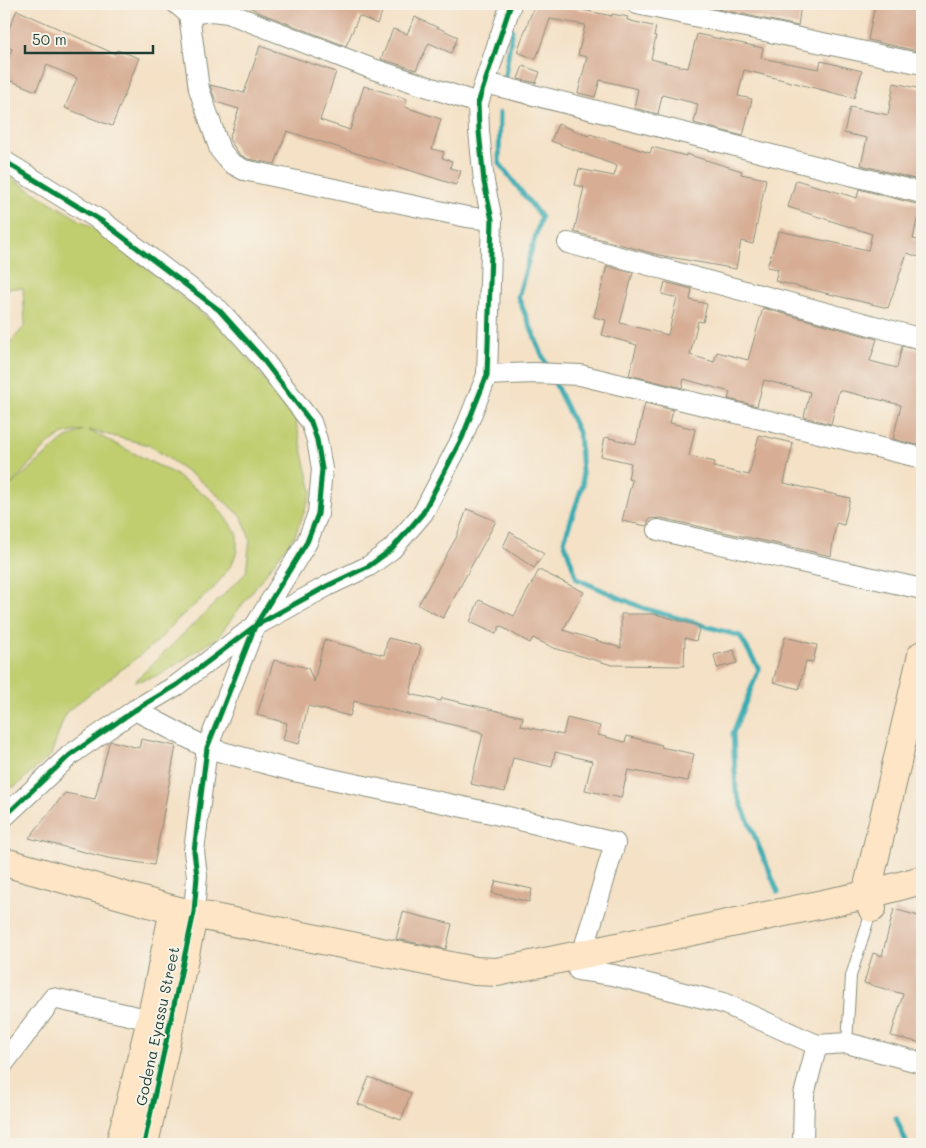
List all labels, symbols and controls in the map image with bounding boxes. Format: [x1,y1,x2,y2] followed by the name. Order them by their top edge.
[25,22,152,54] scale bar
[32,29,67,49] text: 50 m
[130,945,184,1107] street label: Godena Eyassu Street

